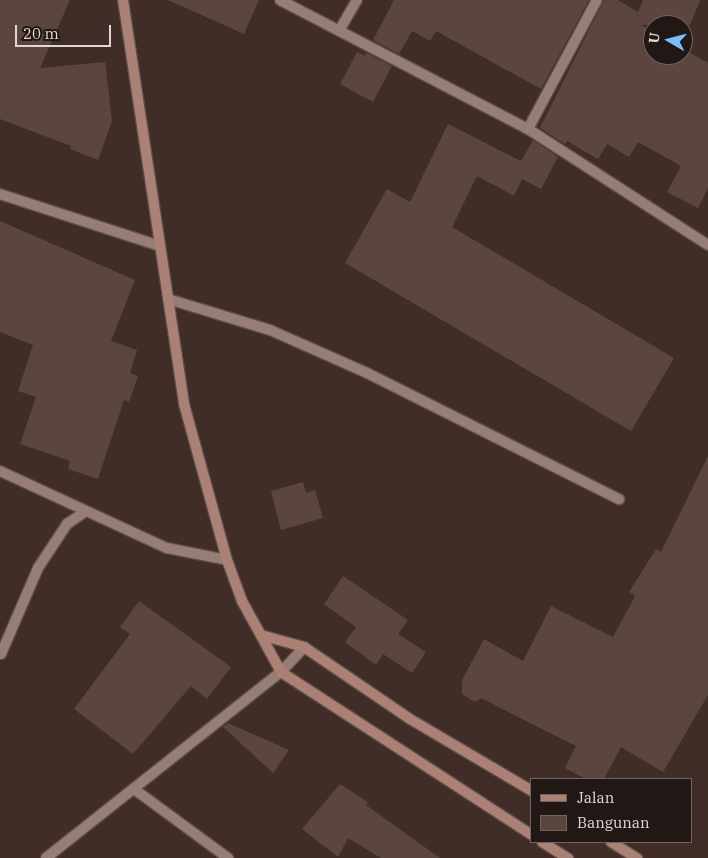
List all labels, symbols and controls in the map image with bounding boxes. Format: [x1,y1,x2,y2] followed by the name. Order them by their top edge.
[18,15,114,47] scale bar
[643,15,693,65] north arrow
[23,24,59,43] text: 20 m
[644,31,664,45] text: U
[530,778,693,843] legend
[577,788,614,807] text: Jalan
[577,813,650,832] text: Bangunan

